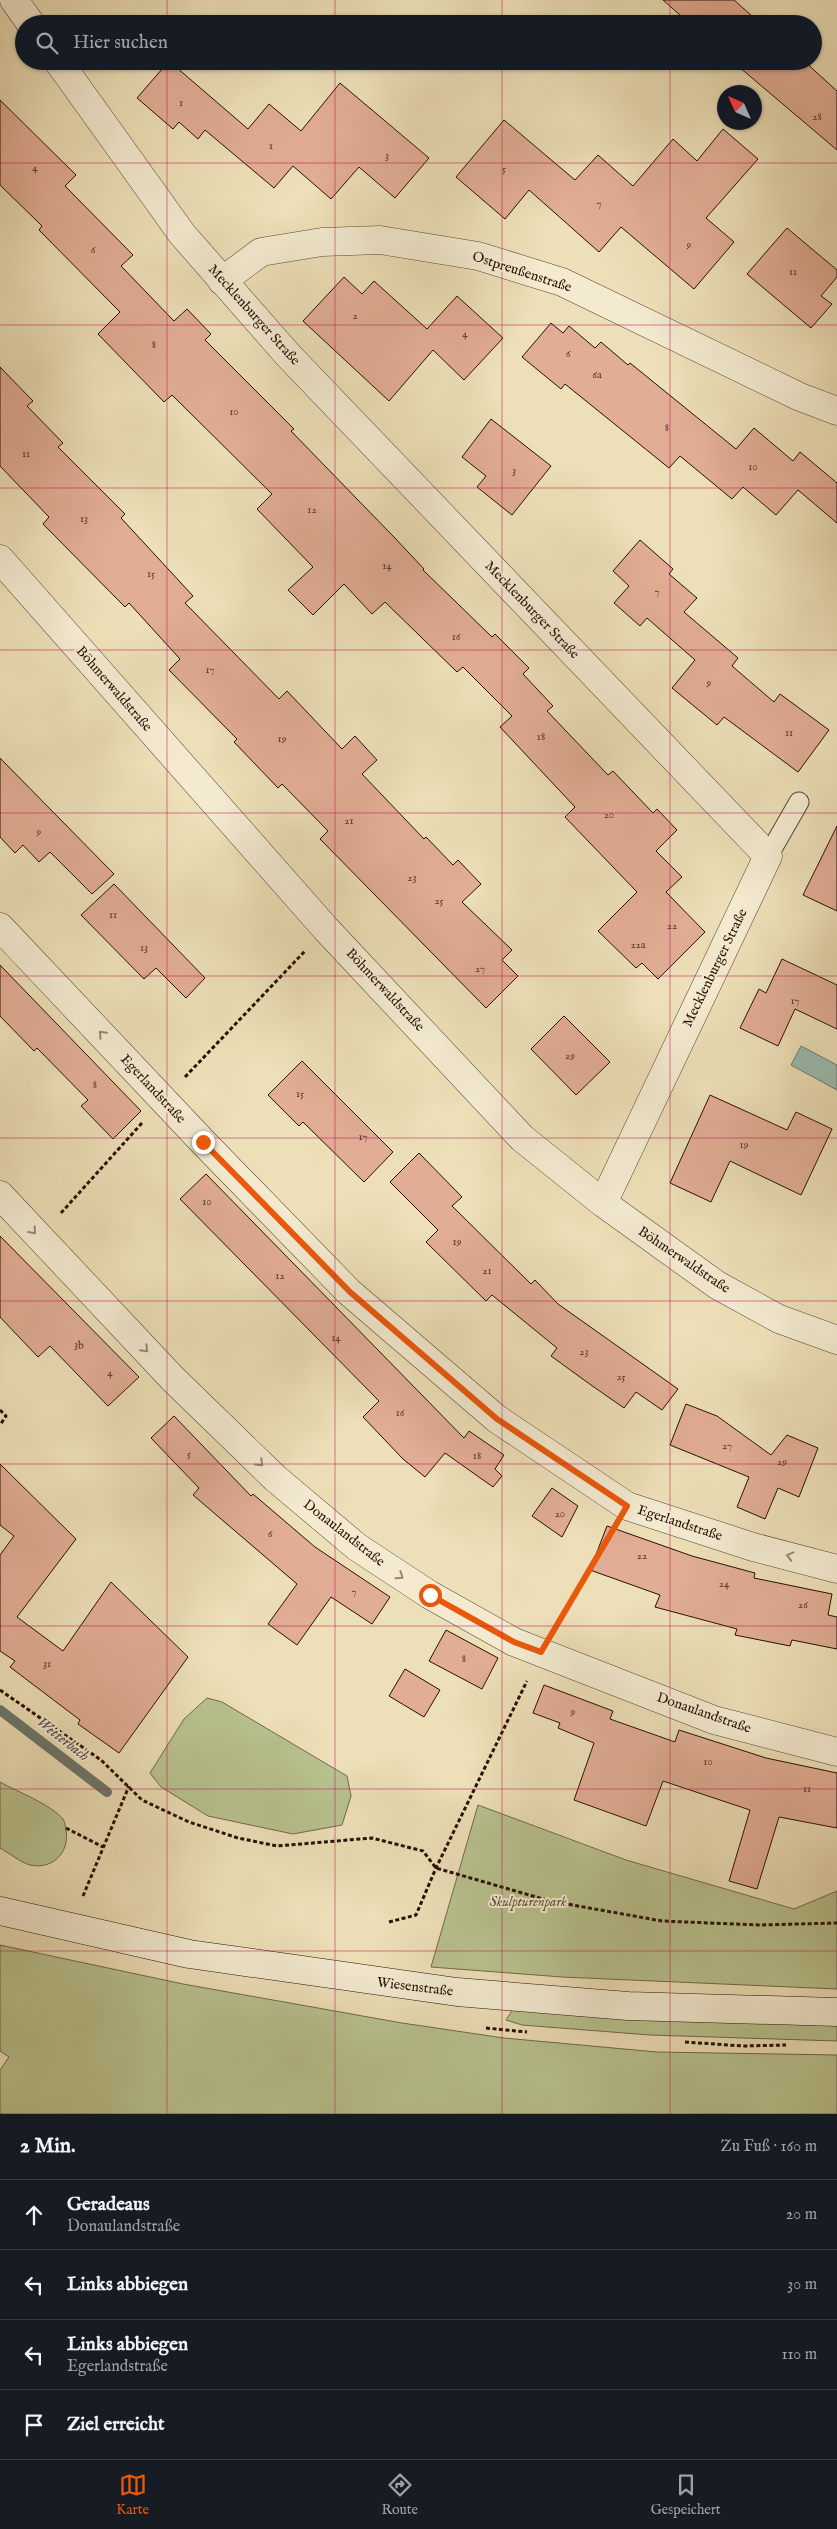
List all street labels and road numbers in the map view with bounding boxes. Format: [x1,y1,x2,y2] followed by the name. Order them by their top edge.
[470,247,574,297] street label: Ostpreußenstraße
[204,261,304,370] street label: Mecklenburger Straße
[481,557,584,663] street label: Mecklenburger Straße
[72,643,156,736] street label: Böhmerwaldstraße
[679,905,752,1030] street label: Mecklenburger Straße
[342,945,429,1036] street label: Böhmerwaldstraße
[116,1051,190,1128] street label: Egerlandstraße
[634,1222,734,1298] street label: Böhmerwaldstraße
[300,1495,389,1571] street label: Donaulandstraße
[635,1501,725,1545] street label: Egerlandstraße
[654,1688,754,1738] street label: Donaulandstraße
[376,1973,455,2001] street label: Wiesenstraße

